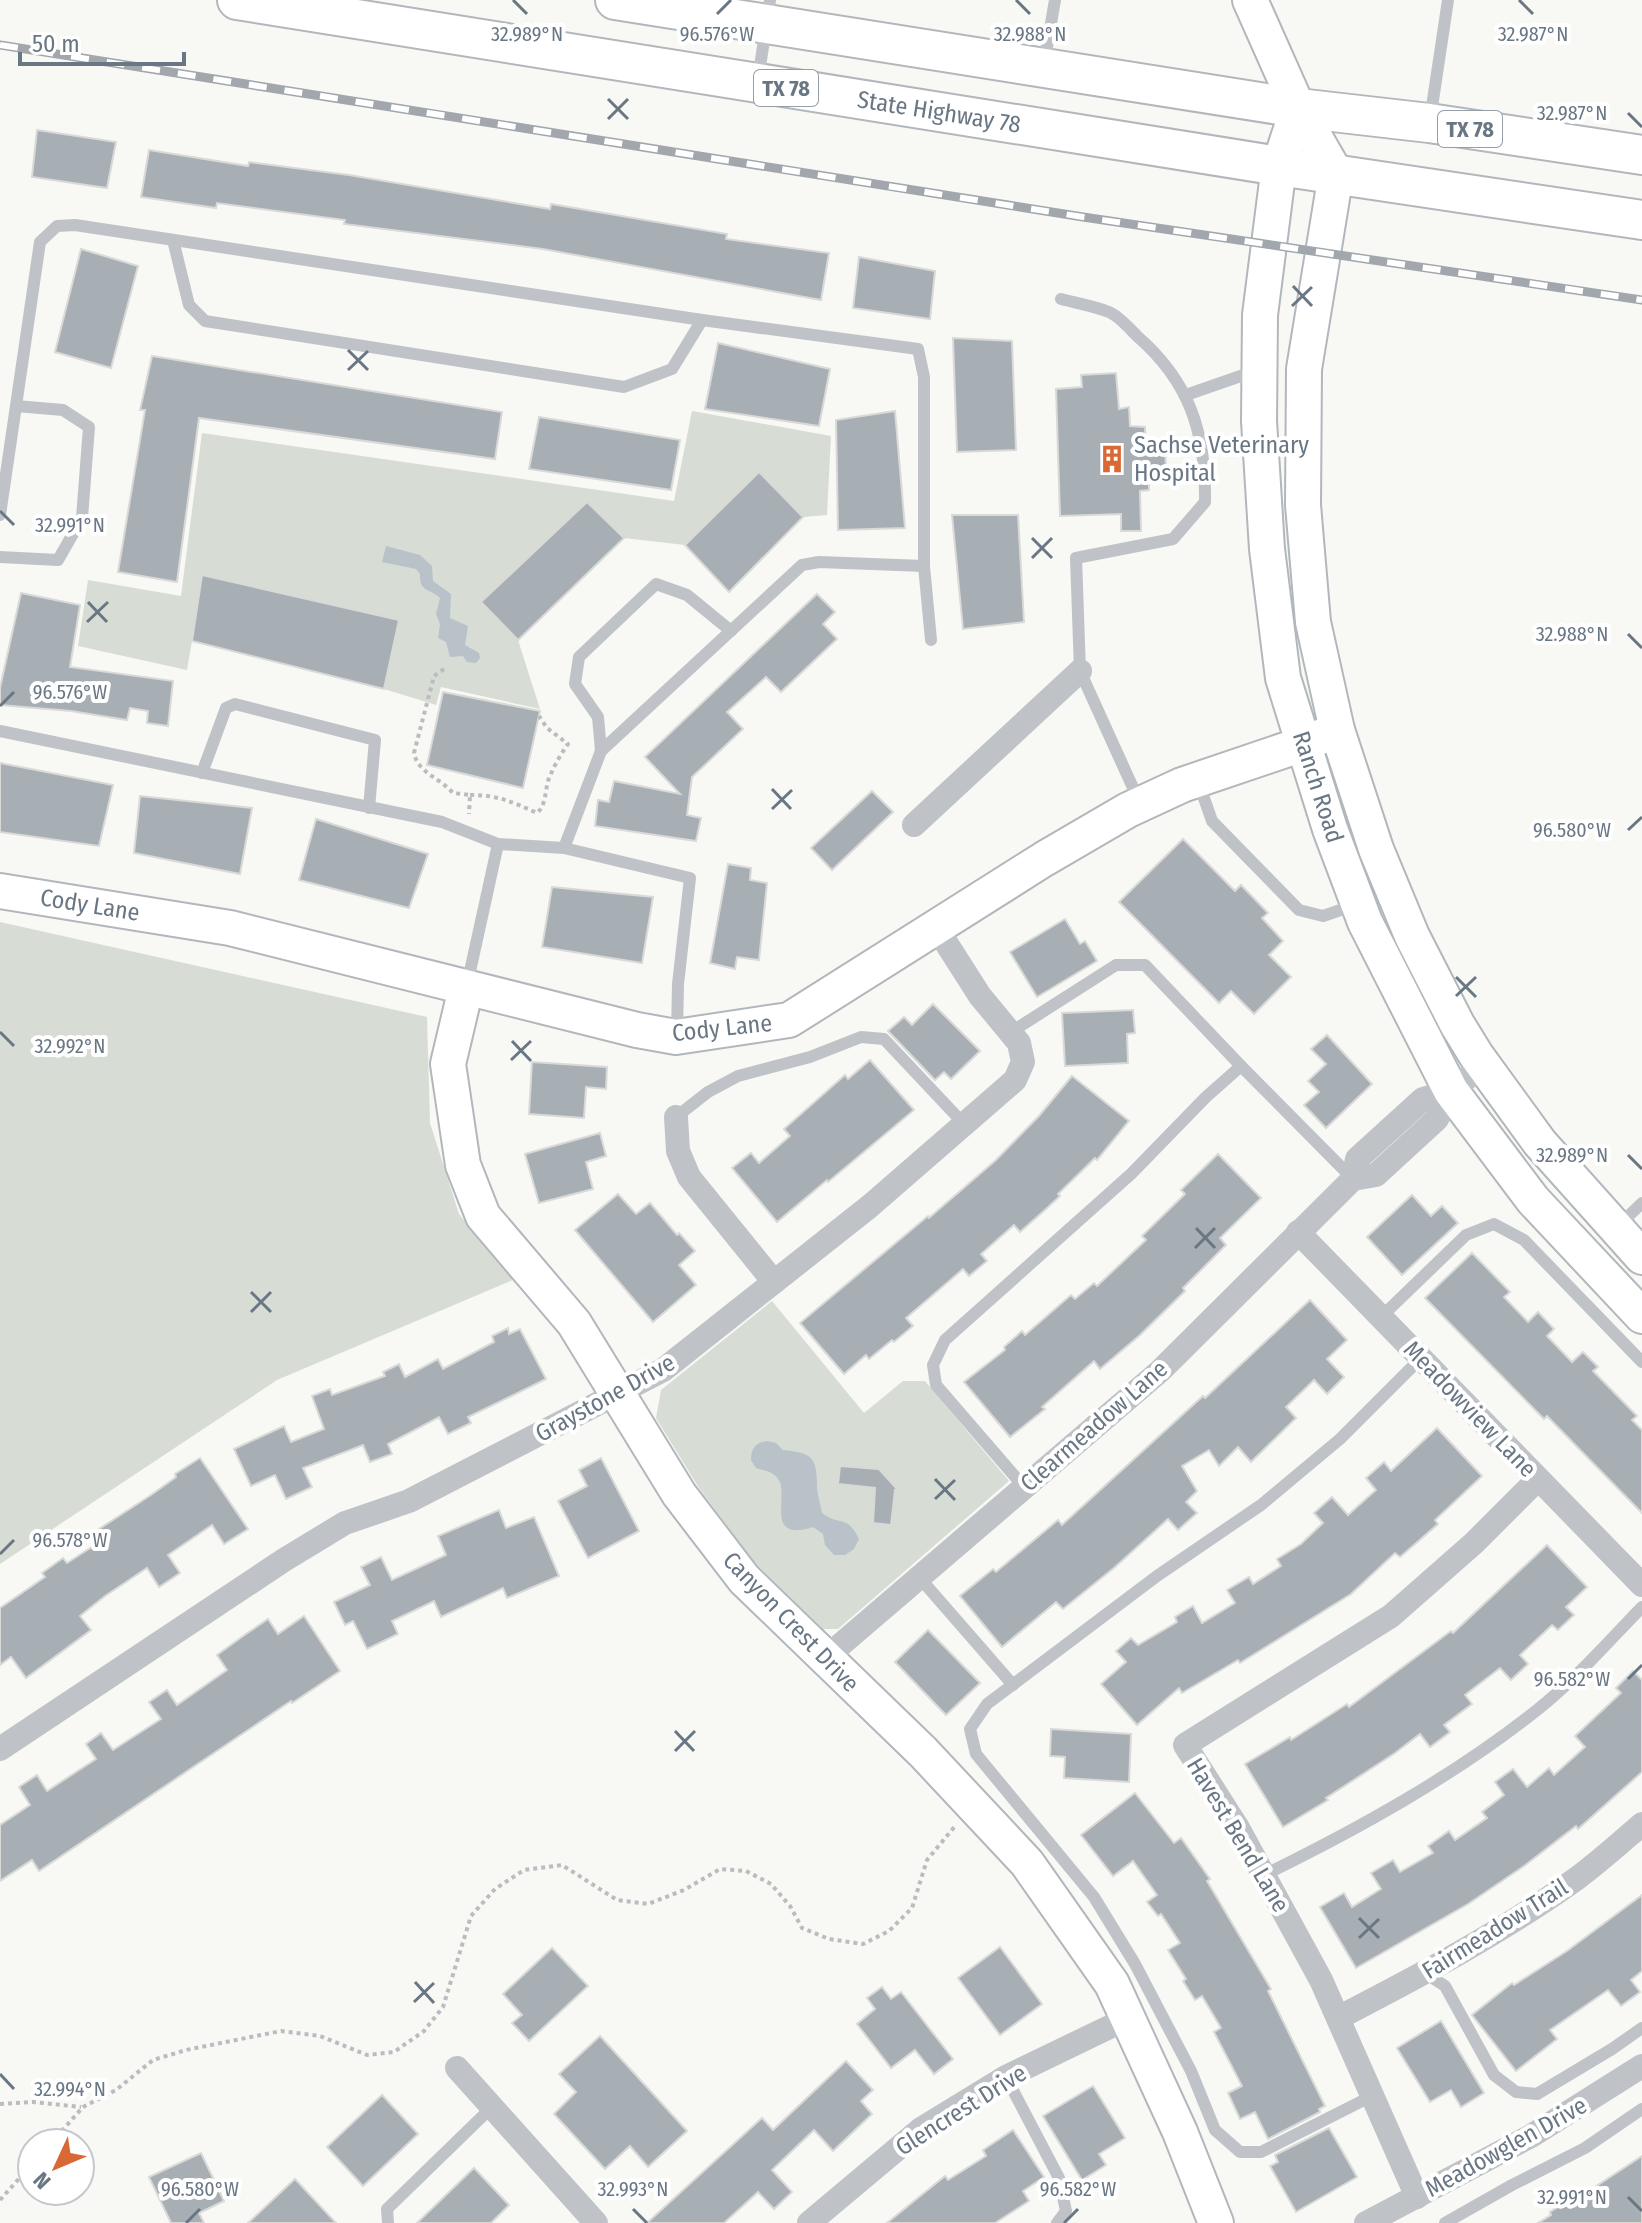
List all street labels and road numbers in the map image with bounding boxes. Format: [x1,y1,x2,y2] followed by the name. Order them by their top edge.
[754,70,818,106] road number: TX 78
[855,85,1023,139] street label: State Highway 78
[1438,111,1502,147] road number: TX 78
[1287,728,1349,846] street label: Ranch Road
[38,883,142,927] street label: Cody Lane
[671,1009,773,1047] street label: Cody Lane
[1398,1335,1542,1483] street label: Meadowview Lane
[531,1348,679,1448] street label: Graystone Drive
[1015,1355,1173,1497] street label: Clearmeadow Lane
[717,1546,865,1698] street label: Canyon Crest Drive
[1181,1753,1295,1917] street label: Havest Bend Lane
[1417,1873,1573,1985] street label: Fairmeadow Trail
[890,2059,1032,2161] street label: Glencrest Drive
[1420,2091,1592,2203] street label: Meadowglen Drive

